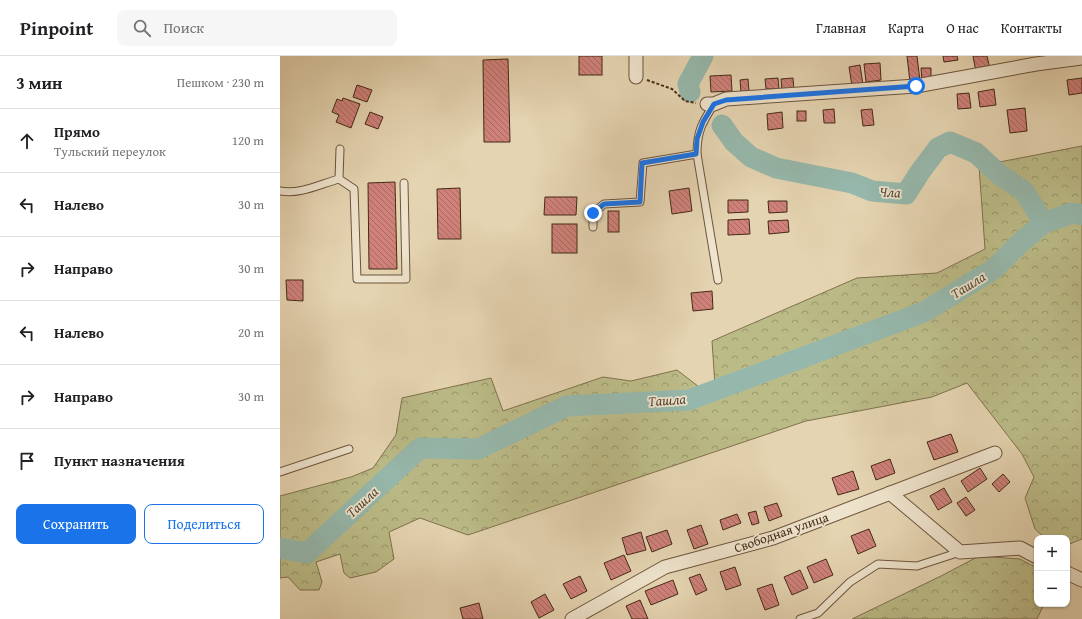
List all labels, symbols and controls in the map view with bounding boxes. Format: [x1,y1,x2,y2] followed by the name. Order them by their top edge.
[117,10,397,46] search box
[20,14,93,42] text: Pinpoint
[131,17,153,39] icon: search
[163,17,204,38] text: Поиск
[816,18,866,38] text: Главная
[888,18,924,38] text: Карта
[946,18,979,38] text: О нас
[1001,18,1062,38] text: Контакты
[16,70,62,95] text: 3 мин
[177,73,264,92] text: Пешком · 230 m
[907,77,925,95] route start
[54,121,100,142] text: Прямо
[16,130,38,152] icon: ahead
[232,131,264,150] text: 120 m
[54,142,166,161] text: Тульский переулок
[879,181,902,203] water label: Чла
[16,194,38,216] icon: left
[54,194,104,215] text: Налево
[238,195,264,214] text: 30 m
[584,204,602,222] route end
[16,258,38,280] icon: right
[54,258,113,279] text: Направо
[238,259,264,278] text: 30 m
[947,266,990,303] water label: Ташла
[16,322,38,344] icon: left
[54,322,104,343] text: Налево
[238,323,264,342] text: 20 m
[16,386,38,408] icon: right
[54,386,113,407] text: Направо
[238,387,264,406] text: 30 m
[648,389,687,411] water label: Ташла
[16,450,38,472] icon: arrive
[54,450,185,471] text: Пункт назначения
[341,481,383,522] water label: Ташла
[16,504,136,544] button: Сохранить
[144,504,264,544] button: Поделиться
[731,507,832,558] street label: Свободная улица
[1034,535,1070,607] map controls
[1034,535,1070,571] button: +
[1034,571,1070,607] button: −

